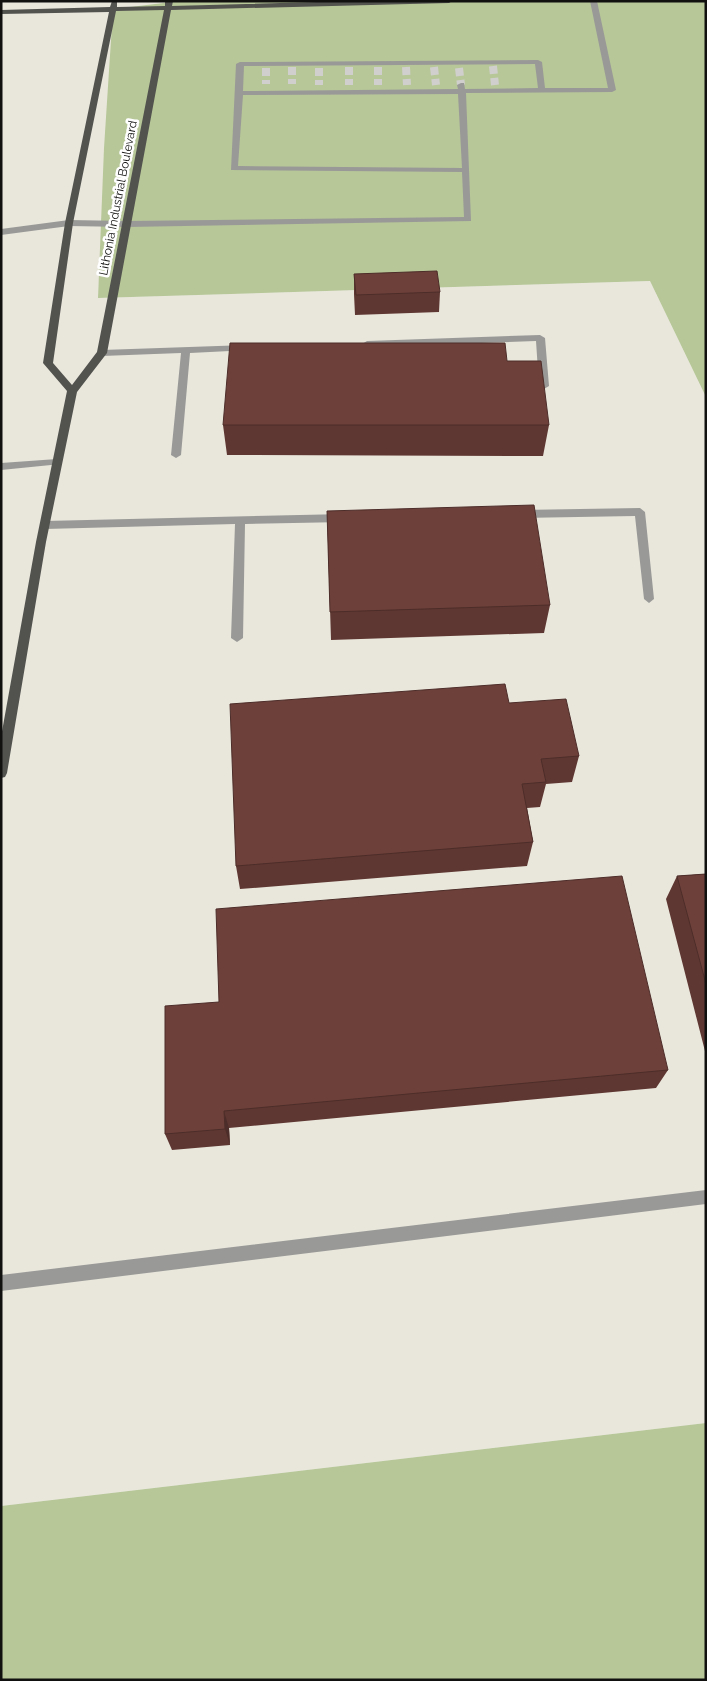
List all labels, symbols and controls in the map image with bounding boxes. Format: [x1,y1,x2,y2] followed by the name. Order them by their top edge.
[96,119,140,277] street label: Lithonia Industrial Boulevard

